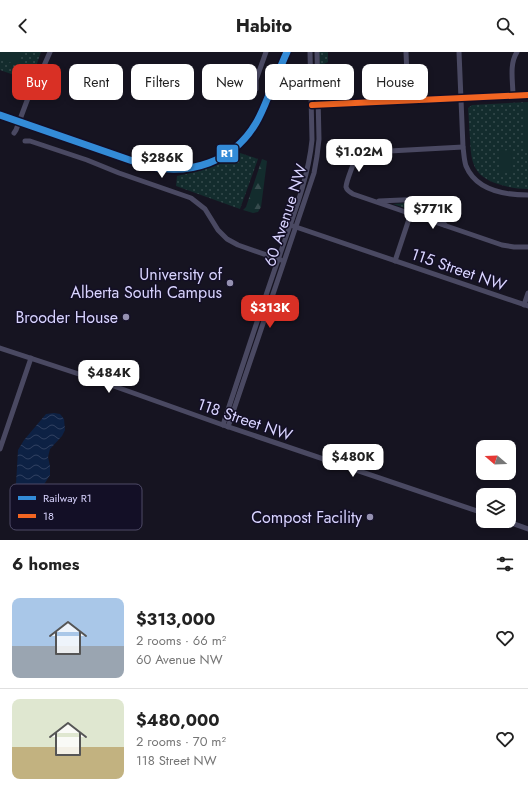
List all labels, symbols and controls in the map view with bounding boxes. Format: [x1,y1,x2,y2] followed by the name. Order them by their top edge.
[236,13,292,39] text: Habito
[12,15,34,37] icon: back
[494,15,516,37] icon: search
[12,64,61,100] chip: Buy
[69,64,123,100] chip: Rent
[131,64,194,100] chip: Filters
[202,64,257,100] chip: New
[265,64,354,100] chip: Apartment
[362,64,428,100] chip: House
[326,139,392,173] pin: $1.02M
[335,142,383,161] text: $1.02M
[216,144,239,163] line badge: R1
[134,145,190,179] pin: $286K
[221,145,233,161] text: R1
[141,148,183,167] text: $286K
[258,161,313,269] street label: 60 Avenue NW
[405,196,461,230] pin: $771K
[413,199,453,218] text: $771K
[408,242,510,297] street label: 115 Street NW
[71,263,222,304] place label: University of Alberta South Campus
[225,278,235,288] marker: University of Alberta South Campus
[242,295,298,329] pin: $313K
[250,298,290,317] text: $313K
[15,306,118,329] place label: Brooder House
[121,312,131,322] marker: Brooder House
[81,360,137,394] pin: $484K
[87,363,131,382] text: $484K
[194,392,296,447] street label: 118 Street NW
[476,440,516,480] north arrow
[476,440,516,528] map controls
[325,444,381,478] pin: $480K
[331,447,375,466] text: $480K
[10,484,142,530] legend
[476,488,516,528] button: layers
[43,490,92,506] text: Railway R1
[251,506,363,529] place label: Compost Facility
[43,508,54,524] text: 18
[365,512,375,522] marker: Compost Facility
[12,552,80,576] text: 6 homes
[494,553,516,575] icon: filters
[136,607,215,631] text: $313,000
[44,614,92,662] icon: home
[494,627,516,649] icon: heart
[136,631,226,650] text: 2 rooms · 66 m²
[136,650,223,669] text: 60 Avenue NW
[136,708,220,732] text: $480,000
[44,715,92,763] icon: home
[494,728,516,750] icon: heart
[136,732,226,751] text: 2 rooms · 70 m²
[136,751,217,770] text: 118 Street NW

